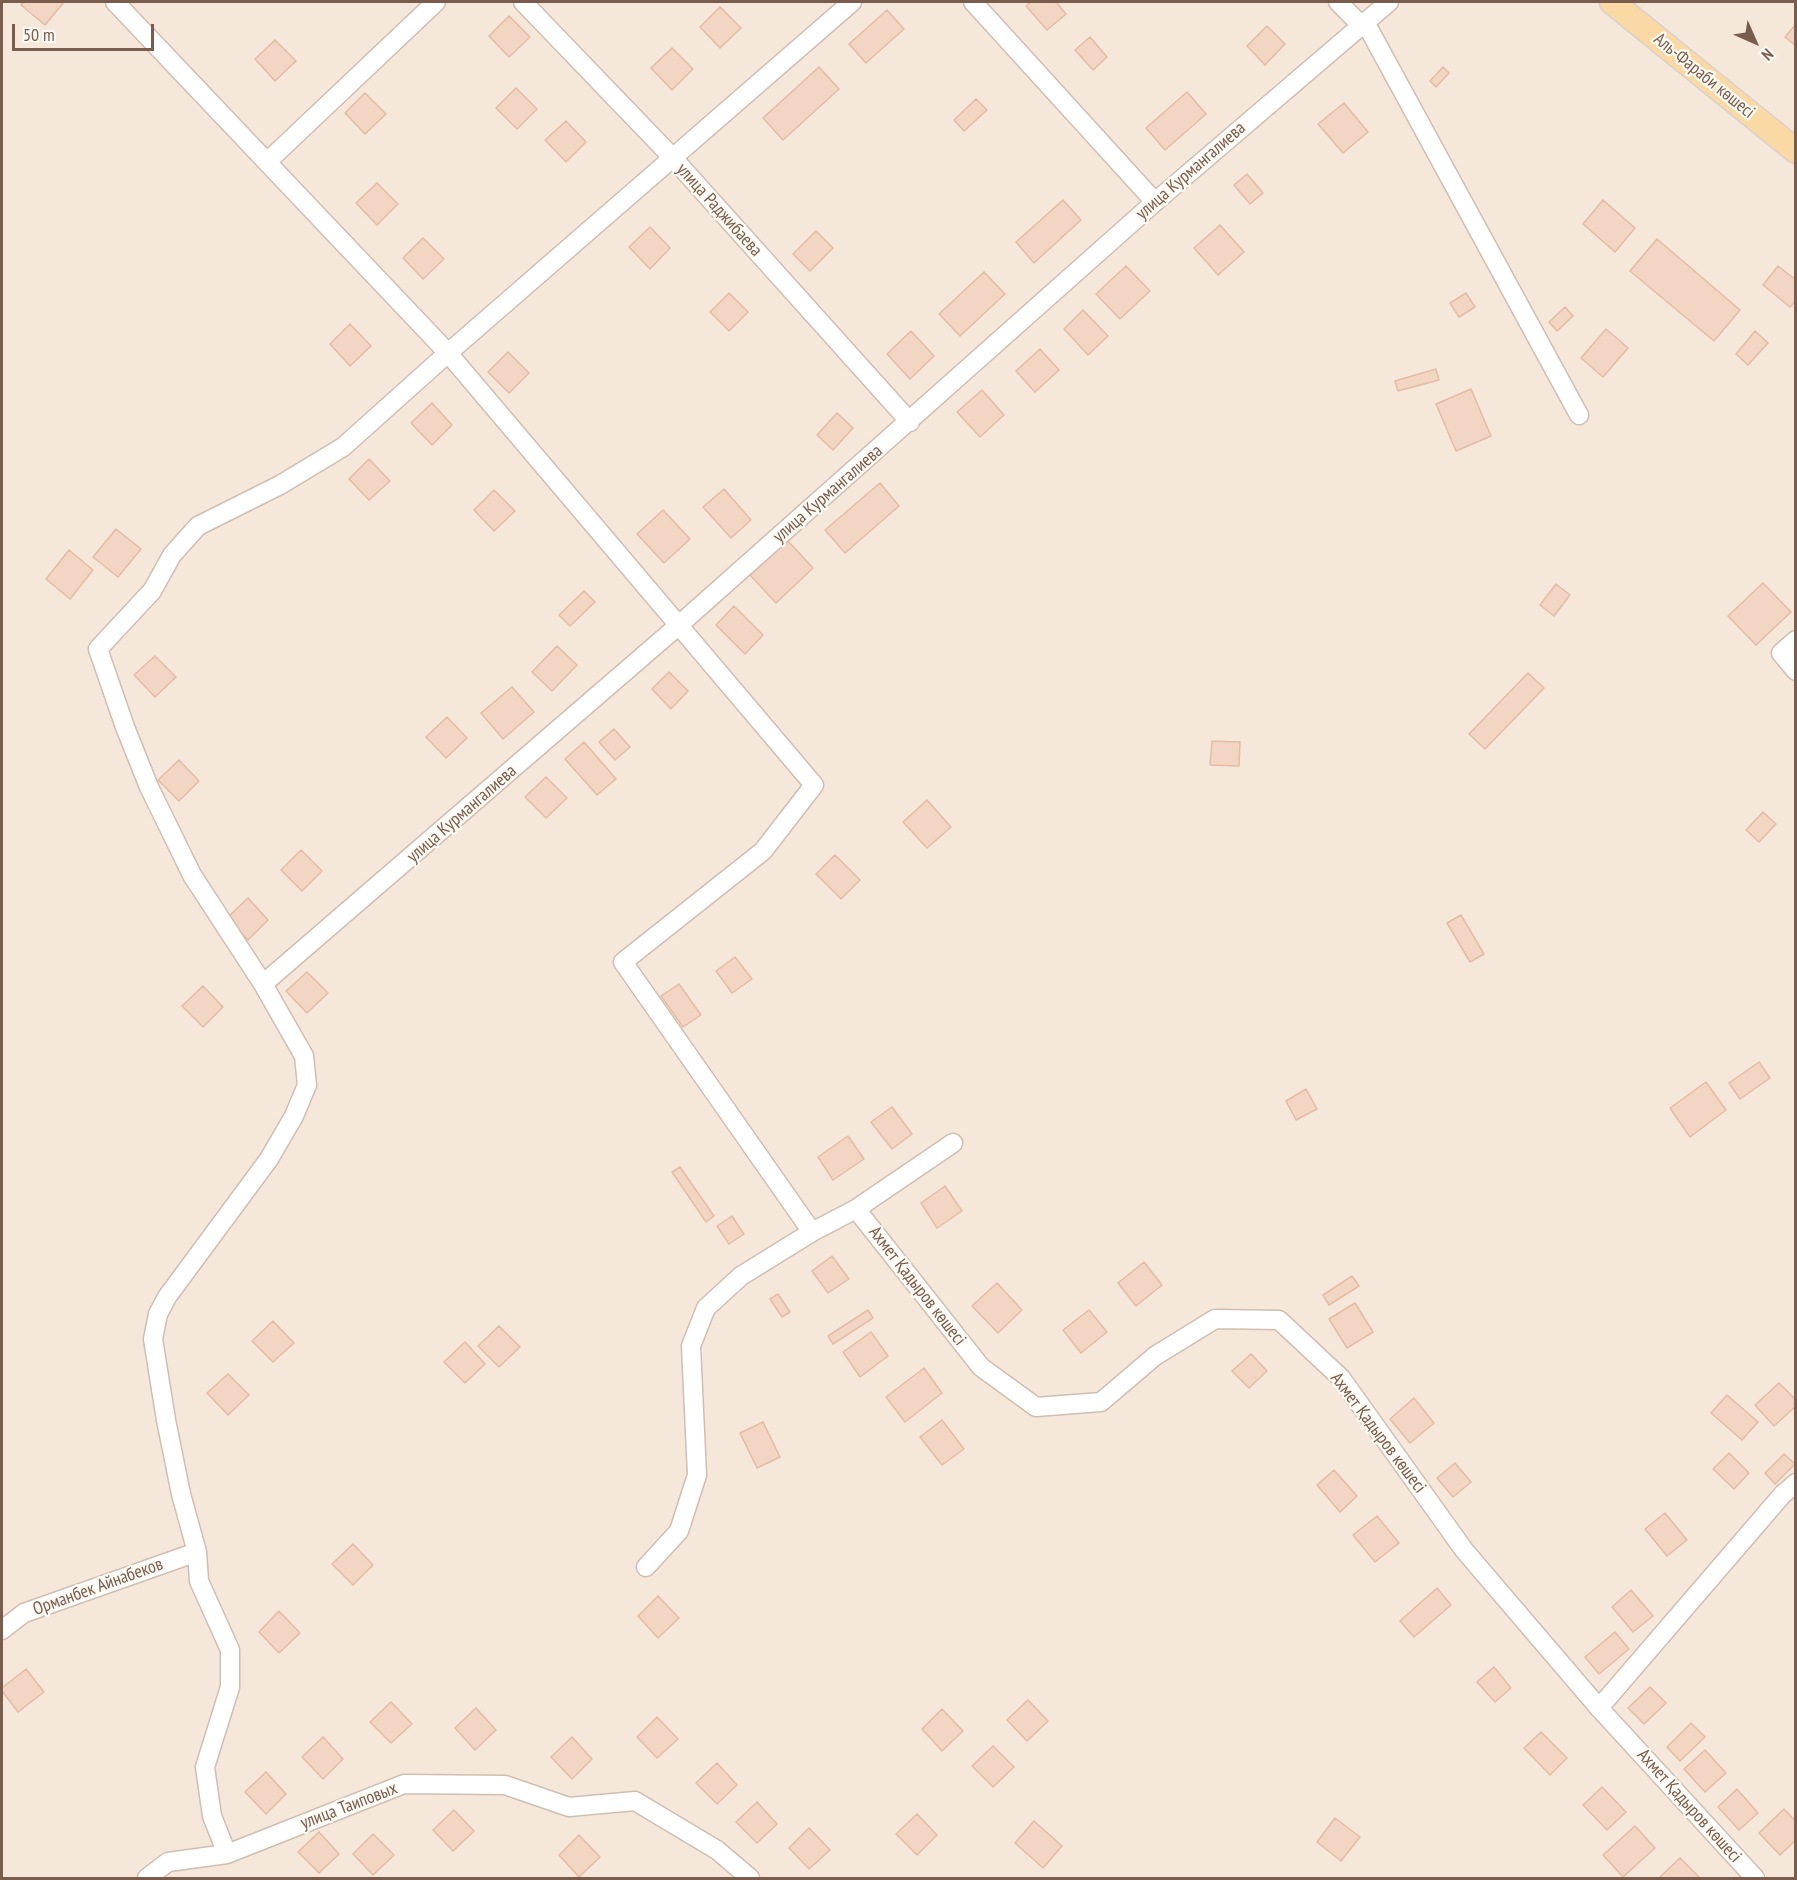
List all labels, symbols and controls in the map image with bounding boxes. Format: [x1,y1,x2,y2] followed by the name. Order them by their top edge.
[15,12,158,50] scale bar
[1725,12,1785,72] north arrow
[23,23,55,46] text: 50 m
[1649,29,1759,123] street label: Аль-Фараби көшесі
[1758,45,1778,65] text: N
[1132,118,1250,224] street label: улица Курмангалиева
[672,159,766,261] street label: улица Раджибаева
[769,441,887,547] street label: улица Курмангалиева
[403,761,521,867] street label: улица Курмангалиева
[864,1222,970,1350] street label: Ахмет Қадыров көшесі
[1326,1368,1430,1498] street label: Ахмет Қадыров көшесі
[30,1553,166,1621] street label: Орманбек Айнабеков
[1632,1745,1746,1867] street label: Ахмет Қадыров көшесі
[297,1778,401,1834] street label: улица Таиповых

